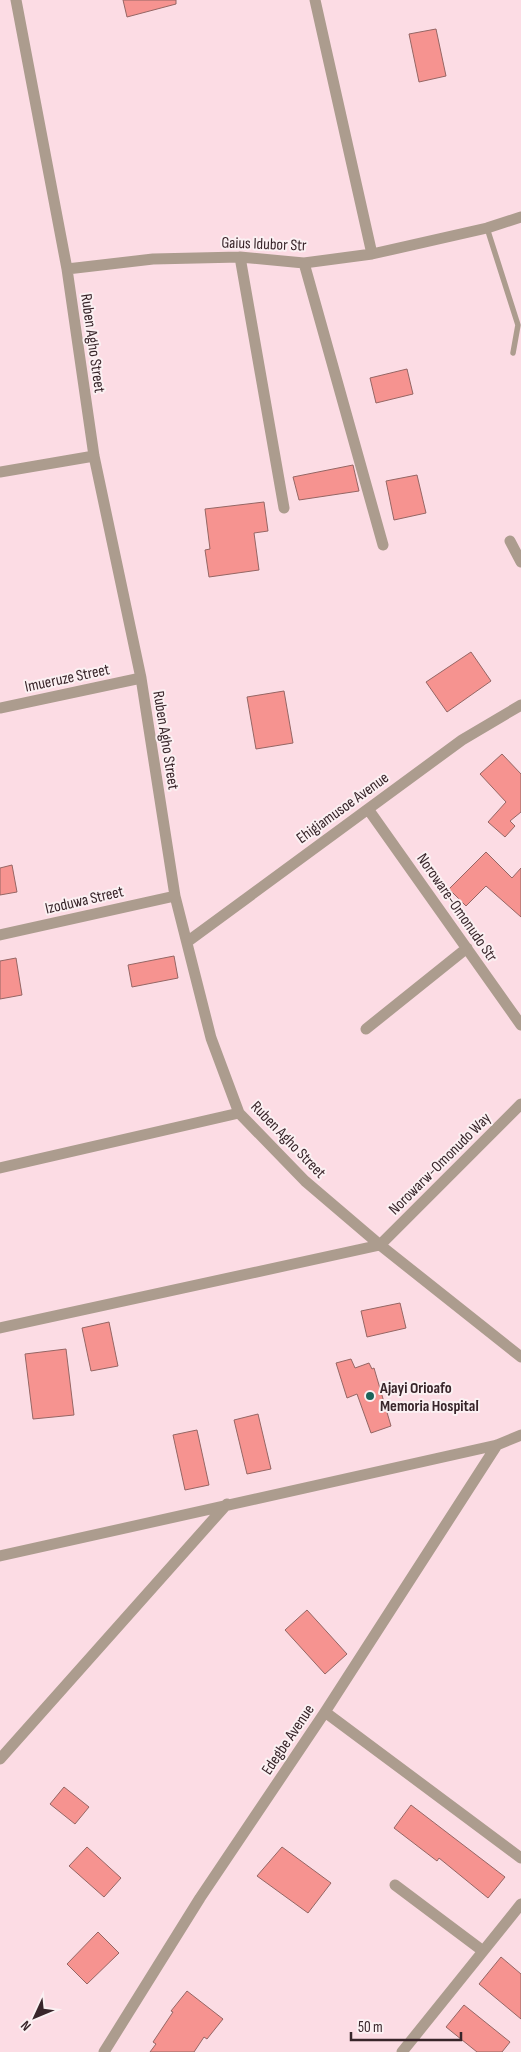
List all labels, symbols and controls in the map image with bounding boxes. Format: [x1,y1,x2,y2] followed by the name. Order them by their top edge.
[221,234,307,255] street label: Gaius Idubor Str
[76,292,109,394] street label: Ruben Agho Street
[23,660,112,697] street label: Imueruze Street
[148,689,183,791] street label: Ruben Agho Street
[293,768,393,848] street label: Ehigiamusoe Avenue
[412,850,501,966] street label: Noroware-Omonudo Str
[43,882,126,919] street label: Izoduwa Street
[246,1098,329,1183] street label: Ruben Agho Street
[385,1109,495,1219] street label: Norowarw-Omonudo Way
[379,1379,479,1416] place label: Ajayi Orioafo Memoria Hospital
[364,1390,376,1402] marker: Ajayi Orioafo Memoria Hospital
[258,1701,319,1779] street label: Edegbe Avenue
[10,1992,60,2042] north arrow
[351,2010,461,2042] scale bar
[17,2017,35,2034] text: N
[358,2018,383,2037] text: 50 m

